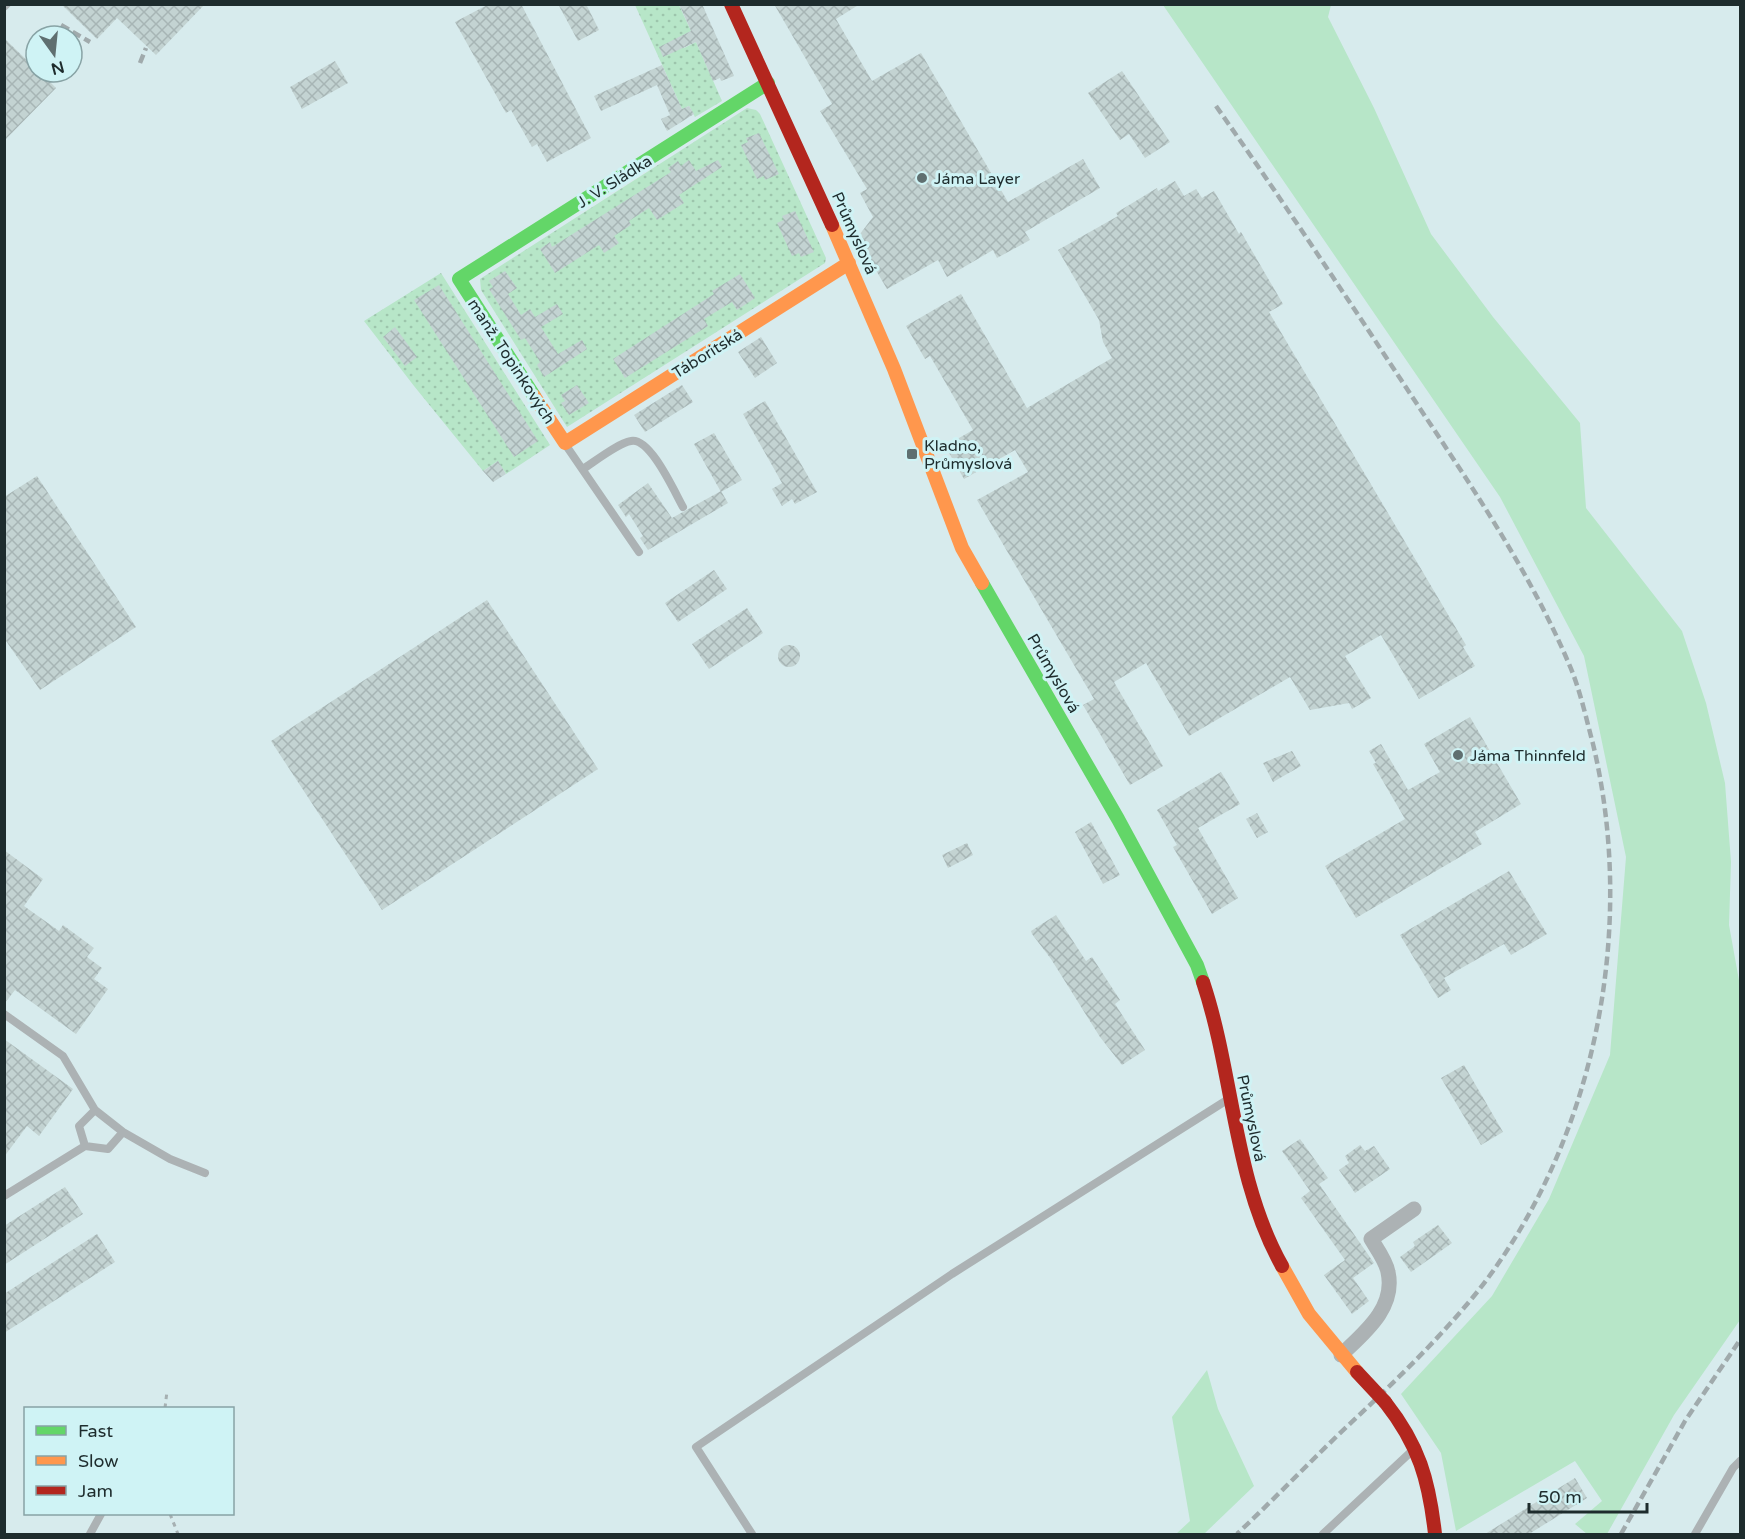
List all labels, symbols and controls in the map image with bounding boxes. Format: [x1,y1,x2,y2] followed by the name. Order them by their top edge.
[24,24,84,84] north arrow
[49,56,66,79] text: N
[573,151,656,213] street label: J. V. Sládka
[934,169,1021,189] place label: Jáma Layer
[915,171,929,185] marker: Jáma Layer
[827,189,881,278] street label: Průmyslová
[463,295,559,428] street label: manž. Topinkových
[669,325,746,383] street label: Táboritská
[924,436,1012,474] place label: Kladno, Průmyslová
[905,447,919,461] marker: Kladno, Průmyslová
[1022,630,1084,717] street label: Průmyslová
[1470,746,1586,766] place label: Jáma Thinnfeld
[1451,748,1465,762] marker: Jáma Thinnfeld
[1232,1073,1270,1163] street label: Průmyslová
[24,1407,234,1515] legend
[78,1420,113,1442] text: Fast
[78,1450,119,1472] text: Slow
[1529,1476,1648,1514] scale bar
[78,1480,113,1502] text: Jam
[1538,1486,1582,1508] text: 50 m

